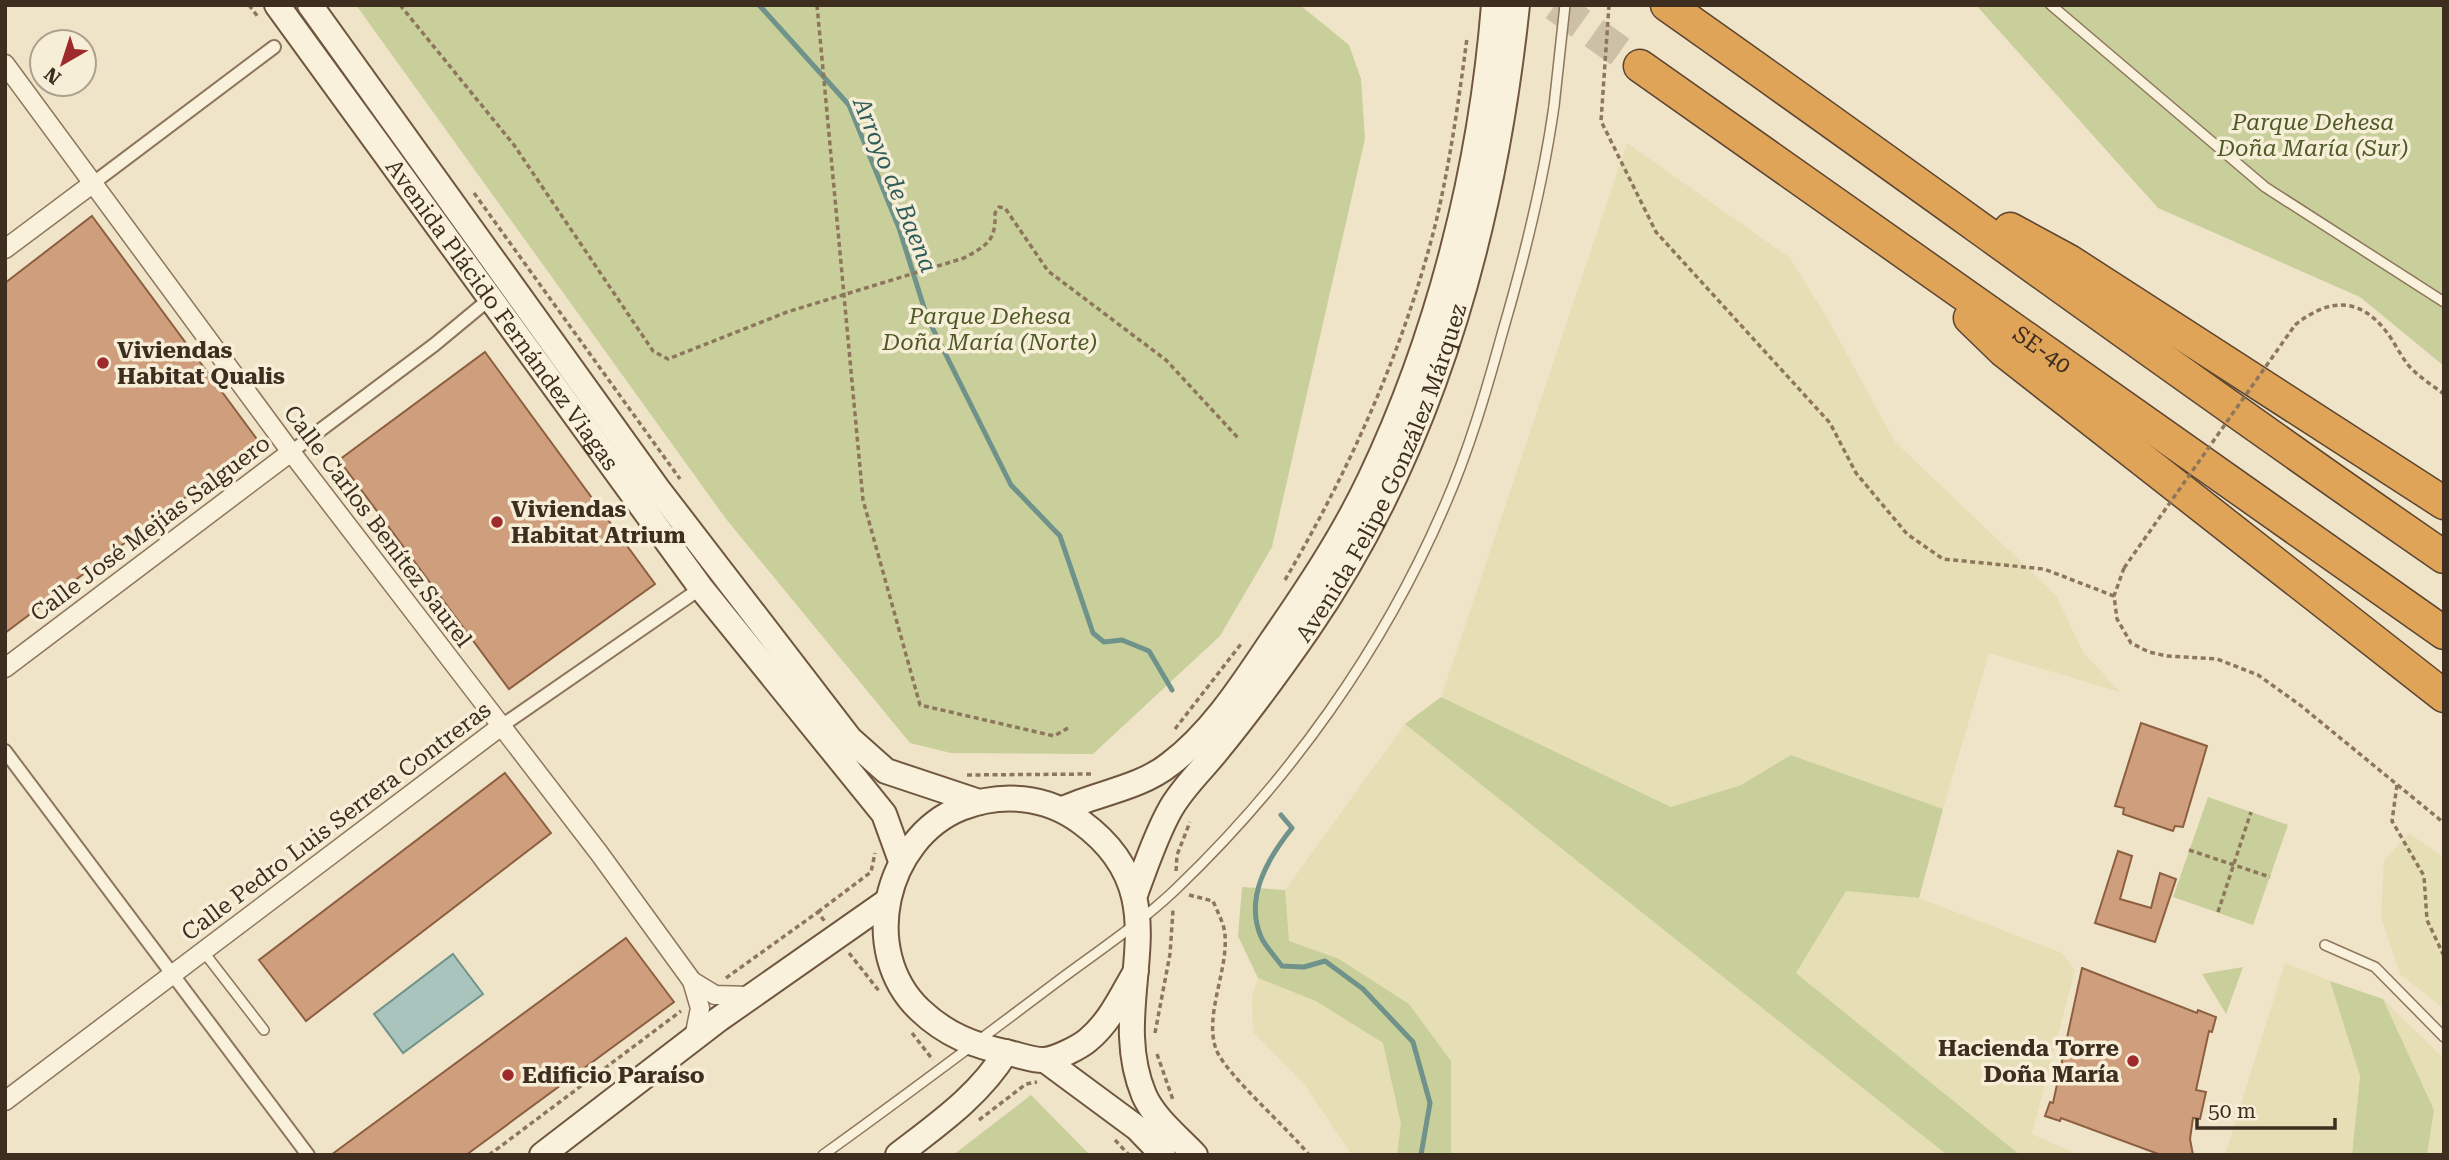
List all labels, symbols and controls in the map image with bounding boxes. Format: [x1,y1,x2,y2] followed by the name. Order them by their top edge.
[28,28,98,98] north arrow
[39,62,66,89] text: N
[846,92,943,277] water label: Arroyo de Baena
[2216,109,2409,162] park label: Parque Dehesa Doña María (Sur)
[380,154,624,476] street label: Avenida Plácido Fernández Viagas
[1290,301,1473,647] street label: Avenida Felipe González Márquez
[881,303,1098,356] park label: Parque Dehesa Doña María (Norte)
[2008,320,2076,380] street label: SE-40
[117,337,285,390] place label: Viviendas Habitat Qualis
[95,355,111,371] marker: Viviendas Habitat Qualis
[278,400,477,652] street label: Calle Carlos Benítez Saurel
[25,430,275,627] street label: Calle José Mejías Salguero
[511,496,686,549] place label: Viviendas Habitat Atrium
[489,514,505,530] marker: Viviendas Habitat Atrium
[176,696,496,947] street label: Calle Pedro Luis Serrera Contreras
[1938,1035,2119,1088] place label: Hacienda Torre Doña María
[2125,1053,2141,1069] marker: Hacienda Torre Doña María
[522,1062,705,1089] place label: Edificio Paraíso
[500,1067,516,1083] marker: Edificio Paraíso
[2197,1086,2335,1130] scale bar
[2208,1099,2256,1123] text: 50 m

